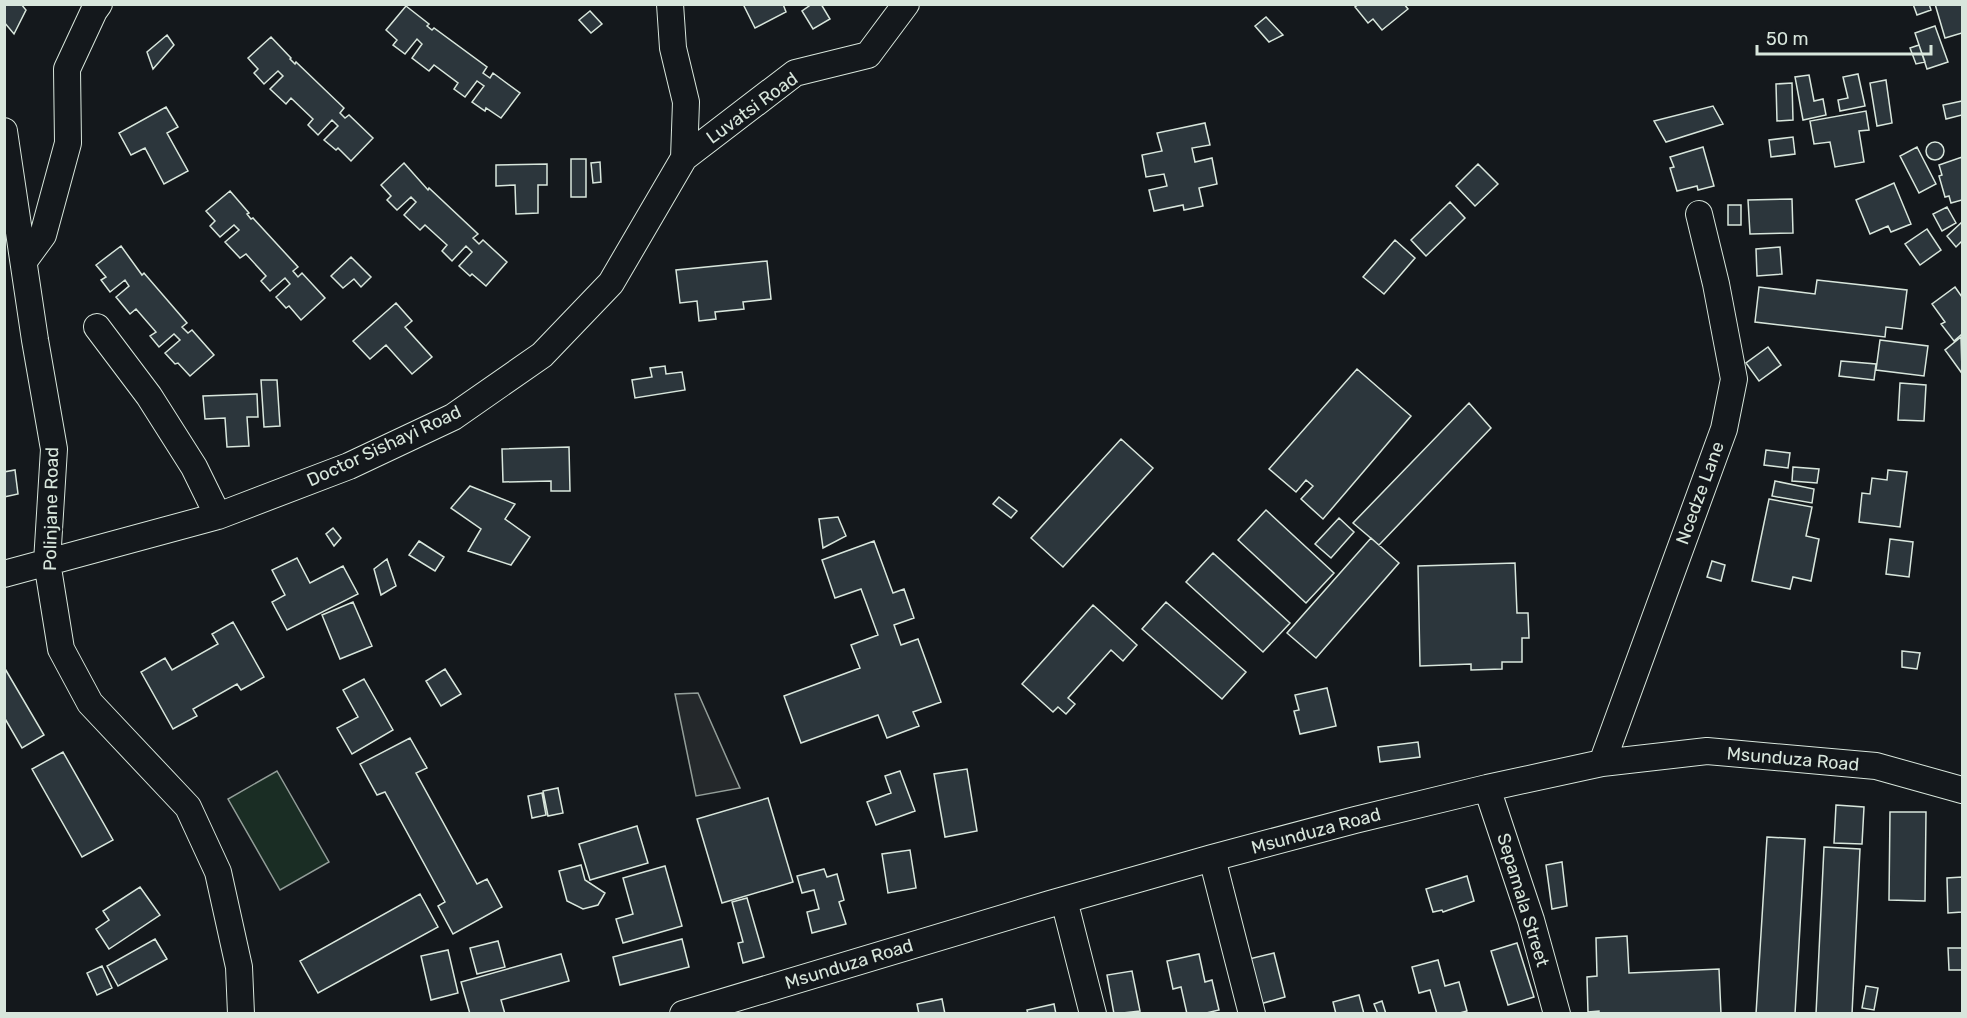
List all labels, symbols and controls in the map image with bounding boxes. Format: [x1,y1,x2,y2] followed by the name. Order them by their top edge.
[1757,18,1931,56] scale bar
[1766,28,1809,50] text: 50 m
[702,67,802,149] street label: Luvatsi Road
[303,401,465,491] street label: Doctor Sishayi Road
[1671,439,1729,547] street label: Ncedze Lane
[39,447,63,571] street label: Polinjane Road
[1726,742,1860,776] street label: Msunduza Road
[1249,803,1383,859] street label: Msunduza Road
[1492,830,1554,970] street label: Sepamala Street
[782,934,916,994] street label: Msunduza Road

